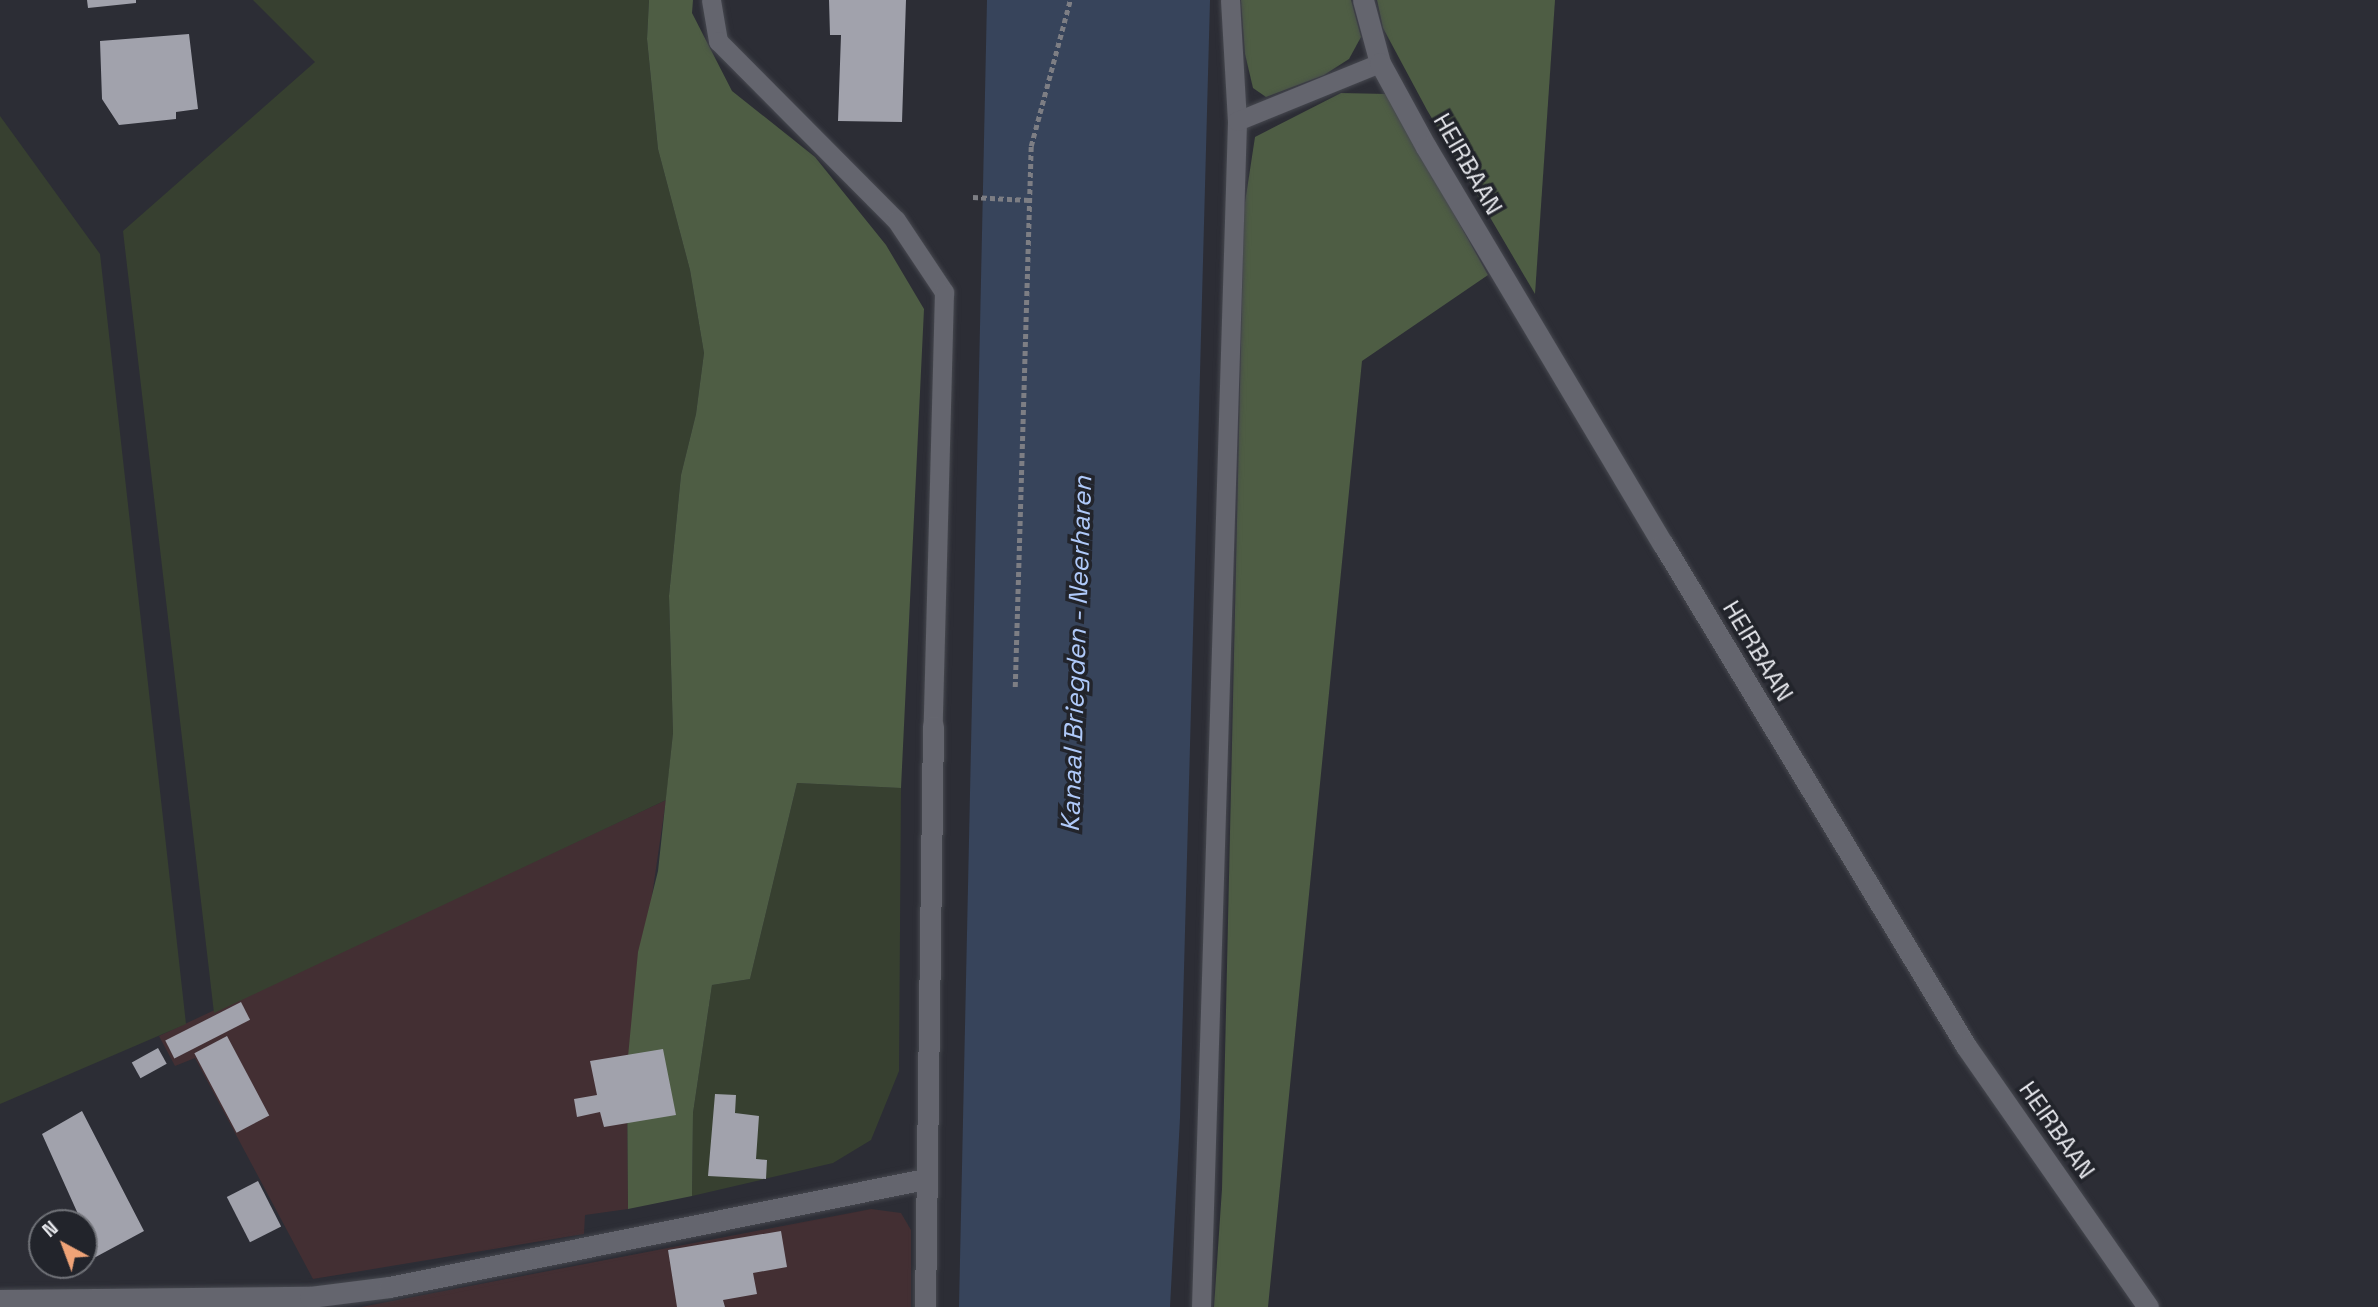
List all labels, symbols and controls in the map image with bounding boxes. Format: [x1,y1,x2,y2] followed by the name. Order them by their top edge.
[1427,108,1509,220] street label: HEIRBAAN
[1055,475,1099,833] water label: Kanaal Briegden - Neerharen
[1717,596,1799,706] street label: HEIRBAAN
[2013,1076,2101,1184] street label: HEIRBAAN
[28,1209,98,1279] north arrow
[37,1216,63,1243] text: N

